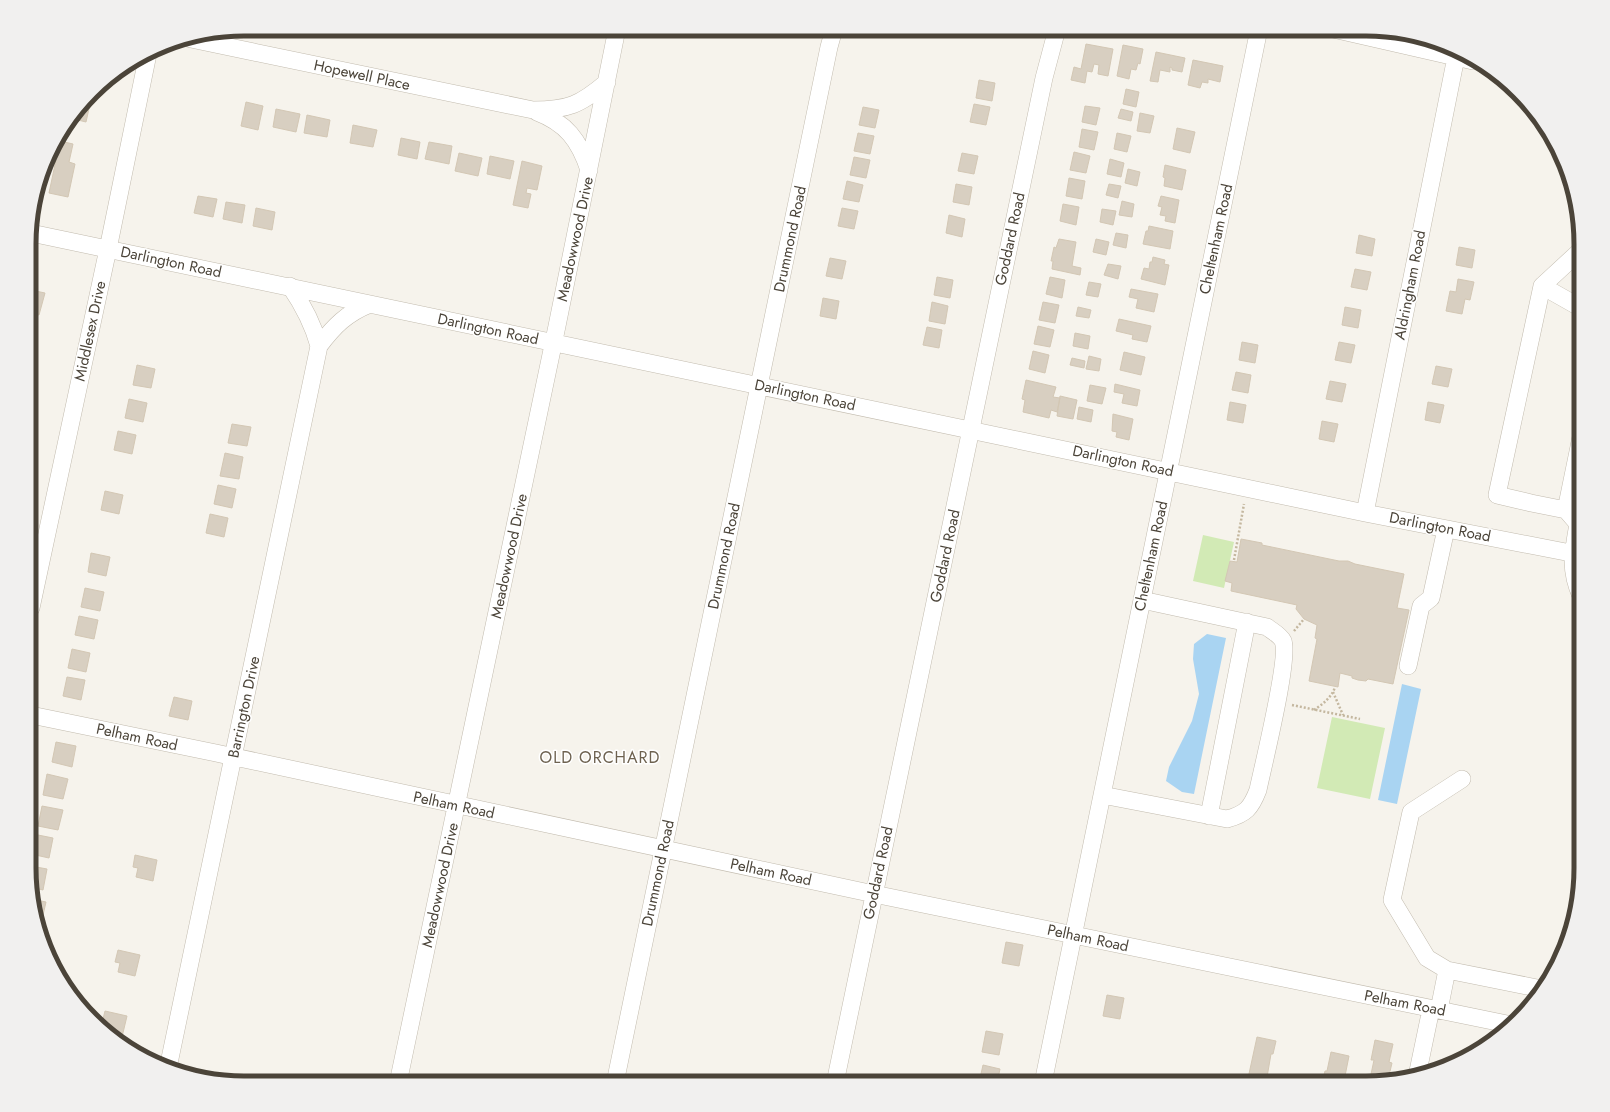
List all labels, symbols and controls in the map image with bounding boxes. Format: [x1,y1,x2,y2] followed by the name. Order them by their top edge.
[312,54,412,96] street label: Hopewell Place
[551,174,599,303] street label: Meadowwood Drive
[1194,182,1238,296] street label: Cheltenham Road
[768,184,812,294] street label: Drummond Road
[989,190,1031,288] street label: Goddard Road
[1389,228,1431,342] street label: Aldringham Road
[118,241,224,283] street label: Darlington Road
[69,279,111,383] street label: Middlesex Drive
[435,308,541,350] street label: Darlington Road
[752,374,858,416] street label: Darlington Road
[1070,440,1176,482] street label: Darlington Road
[485,491,533,620] street label: Meadowwood Drive
[1129,499,1173,613] street label: Cheltenham Road
[702,501,746,611] street label: Drummond Road
[1387,506,1493,548] street label: Darlington Road
[924,507,966,605] street label: Goddard Road
[222,654,266,760] street label: Barrington Drive
[94,718,180,756] street label: Pelham Road
[540,746,660,769] district label: OLD ORCHARD
[411,786,497,824] street label: Pelham Road
[636,818,680,928] street label: Drummond Road
[416,820,464,949] street label: Meadowwood Drive
[857,824,899,922] street label: Goddard Road
[728,853,814,891] street label: Pelham Road
[1045,919,1131,957] street label: Pelham Road
[1362,984,1448,1022] street label: Pelham Road

